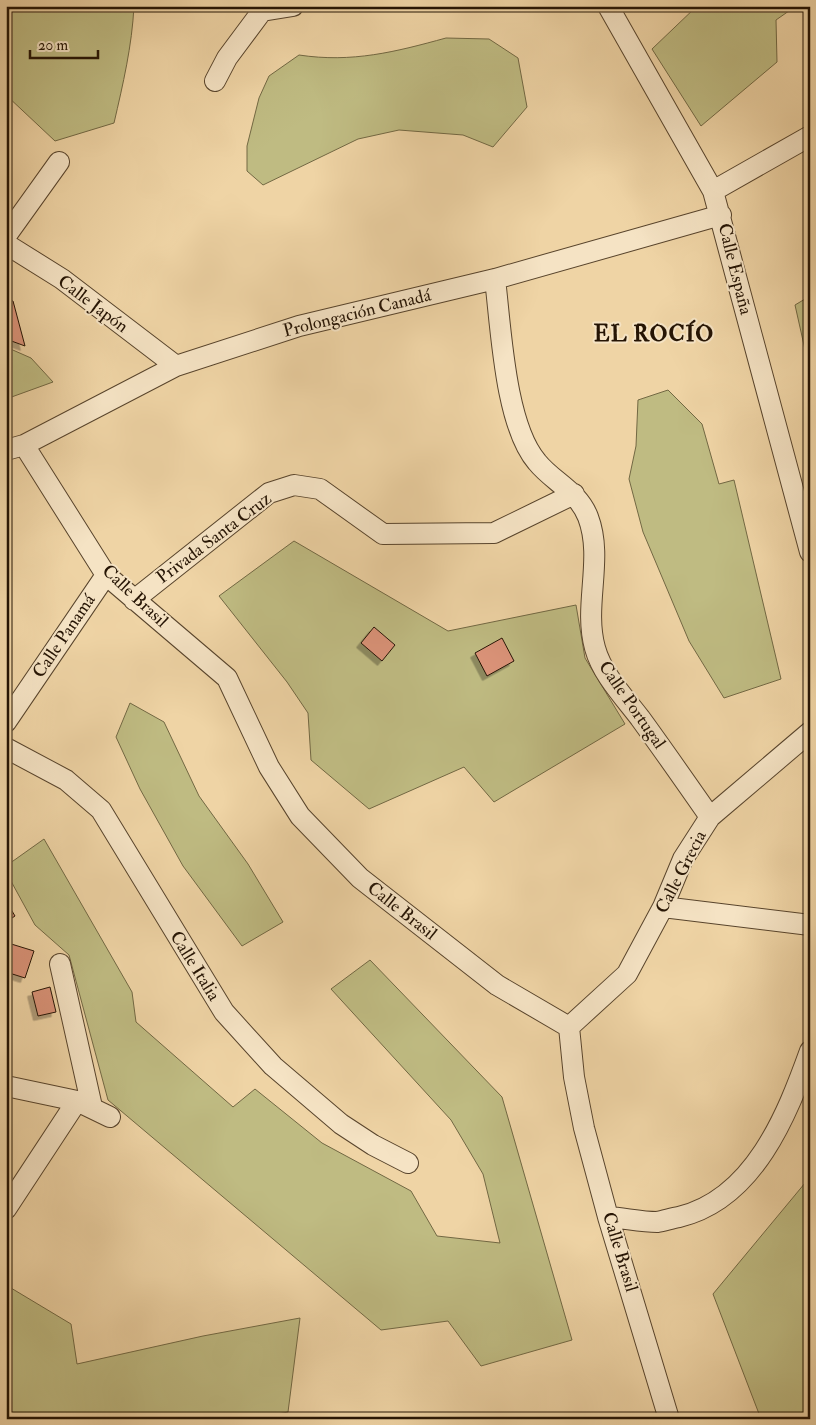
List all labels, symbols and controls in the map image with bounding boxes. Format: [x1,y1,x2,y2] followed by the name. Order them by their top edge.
[30,28,98,60] scale bar
[38,36,68,55] text: 20 m
[713,221,758,318] street label: Calle España
[53,270,133,338] street label: Calle Japón
[281,283,434,342] street label: Prolongación Canadá
[594,319,714,348] district label: EL ROCÍO
[152,487,276,589] street label: Privada Santa Cruz
[97,560,173,633] street label: Calle Brasil
[27,589,101,682] street label: Calle Panamá
[593,656,671,754] street label: Calle Portugal
[650,826,712,917] street label: Calle Grecia
[362,877,442,946] street label: Calle Brasil
[165,927,226,1006] street label: Calle Italia
[597,1209,643,1295] street label: Calle Brasil

